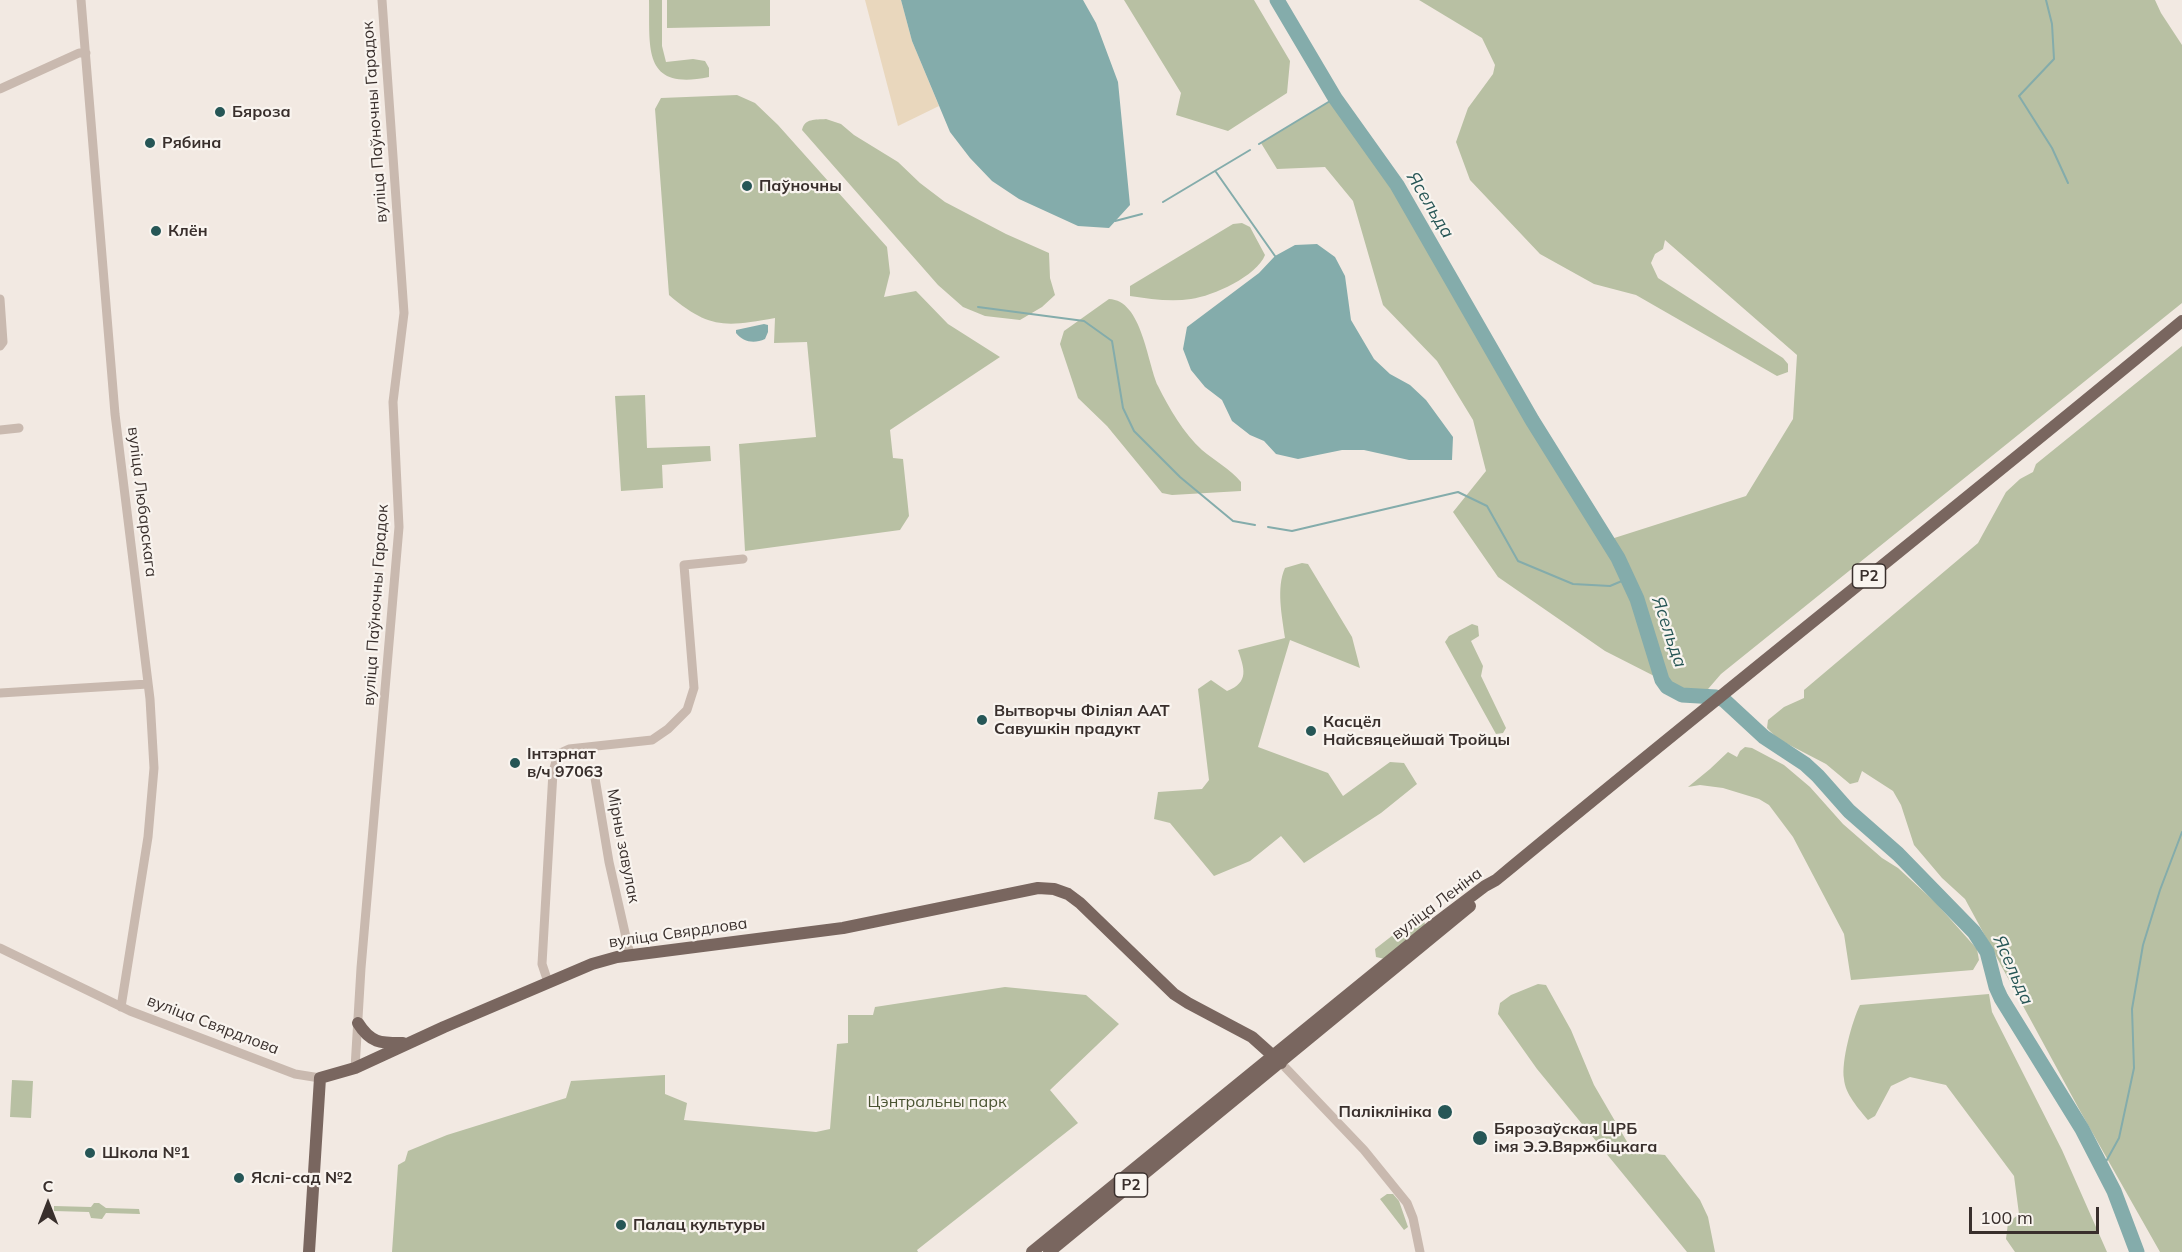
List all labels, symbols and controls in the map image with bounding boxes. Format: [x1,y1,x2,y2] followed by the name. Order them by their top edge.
[358,21,392,223] street label: вуліца Паўночны Гарадок
[232,102,291,122] place label: Бяроза
[213,105,227,119] marker: Бяроза
[162,133,221,153] place label: Рябина
[143,136,157,150] marker: Рябина
[1402,168,1458,242] water label: Ясельда
[759,176,842,196] place label: Паўночны
[740,179,754,193] marker: Паўночны
[168,221,208,241] place label: Клён
[149,224,163,238] marker: Клён
[123,426,161,578] street label: вуліца Любарскага
[359,504,393,706] street label: вуліца Паўночны Гарадок
[1852,564,1886,588] road number: Р2
[1647,594,1691,670] water label: Ясельда
[994,701,1170,739] place label: Вытворчы Філіял ААТ Савушкін прадукт
[1323,712,1510,750] place label: Касцёл Найсвяцейшай Тройцы
[975,713,989,727] marker: Вытворчы Філіял ААТ Савушкін прадукт
[1304,724,1318,738] marker: Касцёл Найсвяцейшай Тройцы
[527,744,603,782] place label: Інтэрнат в/ч 97063
[508,756,522,770] marker: Інтэрнат в/ч 97063
[603,787,643,905] street label: Мірны завулак
[1388,864,1486,944] street label: вуліца Леніна
[607,914,749,952] street label: вуліца Свярдлова
[1988,932,2038,1008] water label: Ясельда
[144,991,282,1059] street label: вуліца Свярдлова
[867,1092,1007,1112] park label: Цэнтральны парк
[1339,1102,1432,1122] place label: Паліклініка
[1436,1103,1454,1121] marker: Паліклініка
[1494,1119,1657,1157] place label: Бярозаўская ЦРБ імя Э.Э.Вяржбіцкага
[1471,1129,1489,1147] marker: Бярозаўская ЦРБ імя Э.Э.Вяржбіцкага
[102,1143,190,1163] place label: Школа №1
[83,1146,97,1160] marker: Школа №1
[251,1168,352,1188] place label: Яслі-сад №2
[232,1171,246,1185] marker: Яслі-сад №2
[1114,1173,1148,1197] road number: Р2
[18,1174,78,1234] north arrow
[43,1176,53,1196] text: С
[1972,1195,2102,1233] scale bar
[1980,1206,2033,1229] text: 100 m
[633,1215,765,1235] place label: Палац культуры
[614,1218,628,1232] marker: Палац культуры

